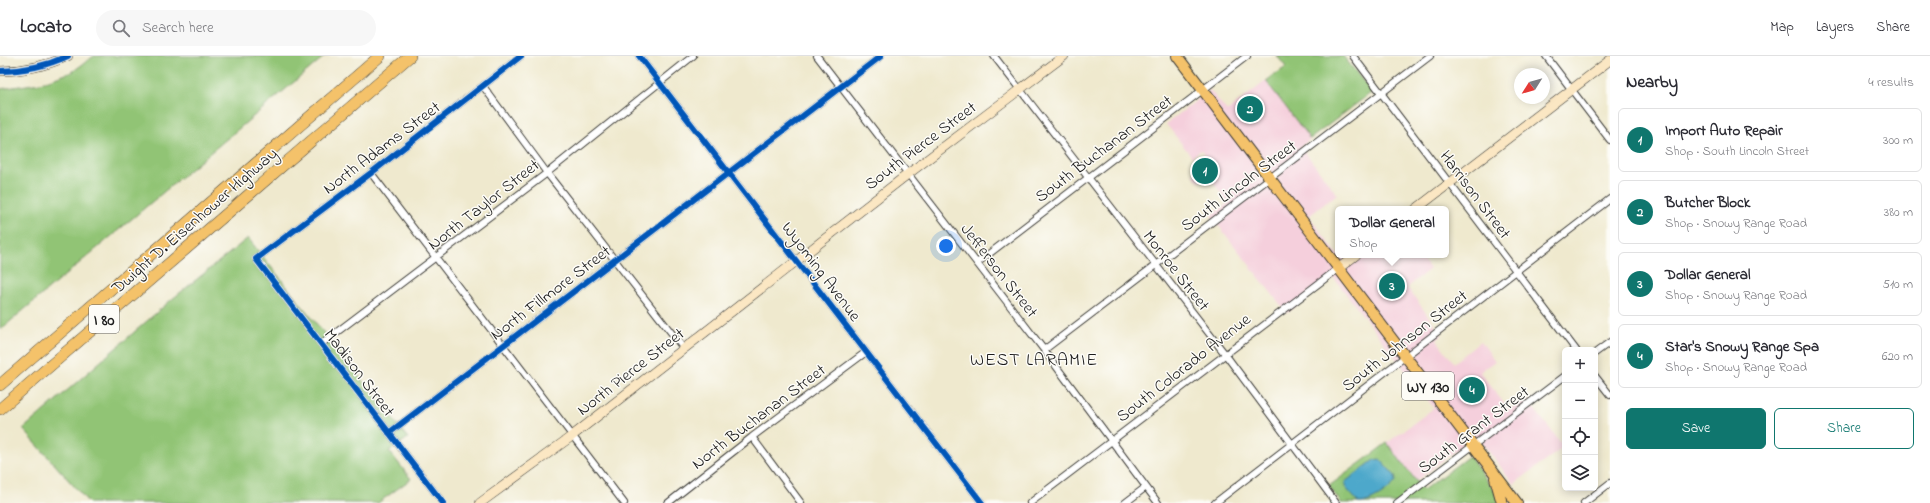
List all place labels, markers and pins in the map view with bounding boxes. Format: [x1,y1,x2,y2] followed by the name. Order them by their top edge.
[1237,94,1263,124] pin: 2
[1192,156,1218,186] pin: 1
[1379,271,1405,301] pin: 3
[1459,375,1485,405] pin: 4

